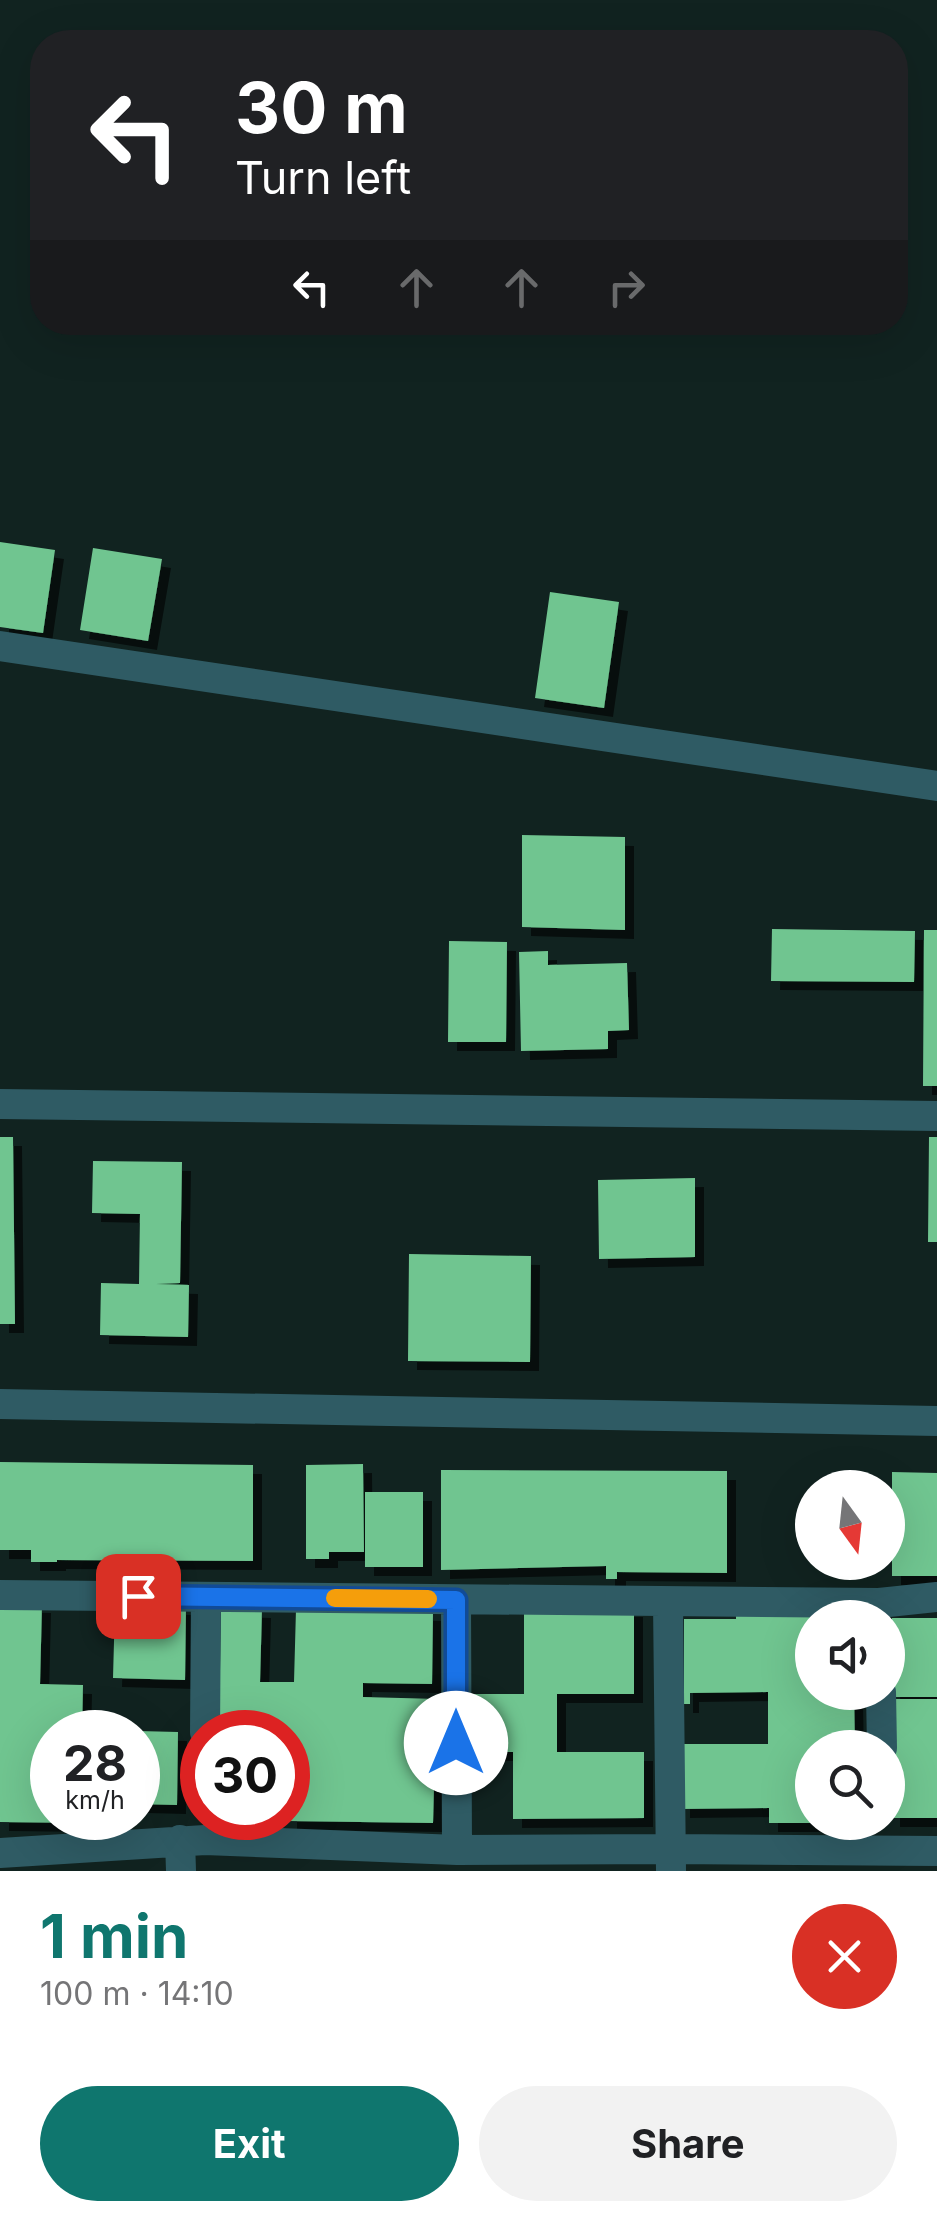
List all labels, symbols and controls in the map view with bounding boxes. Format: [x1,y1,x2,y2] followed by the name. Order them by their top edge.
[235,65,408,150] text: 30 m
[70,70,200,200] icon: left
[235,150,411,205] text: Turn left
[284,260,339,315] icon: left
[389,260,444,315] icon: ahead
[494,260,549,315] icon: ahead
[599,260,654,315] icon: right
[795,1470,905,1580] north arrow
[795,1470,905,1840] map controls
[96,1554,181,1639] pin
[111,1569,166,1624] icon: arrive
[795,1600,905,1710] button: sound
[404,1691,508,1795] position arrow
[180,1710,310,1840] speed limit sign: 30
[795,1730,905,1840] button: search
[63,1733,127,1793] text: 28
[65,1785,125,1815] text: km/h
[40,1900,188,1972] text: 1 min
[792,1904,897,2009] button: close
[40,1974,234,2013] text: 100 m · 14:10
[40,2086,459,2201] button: Exit
[479,2086,897,2201] button: Share

